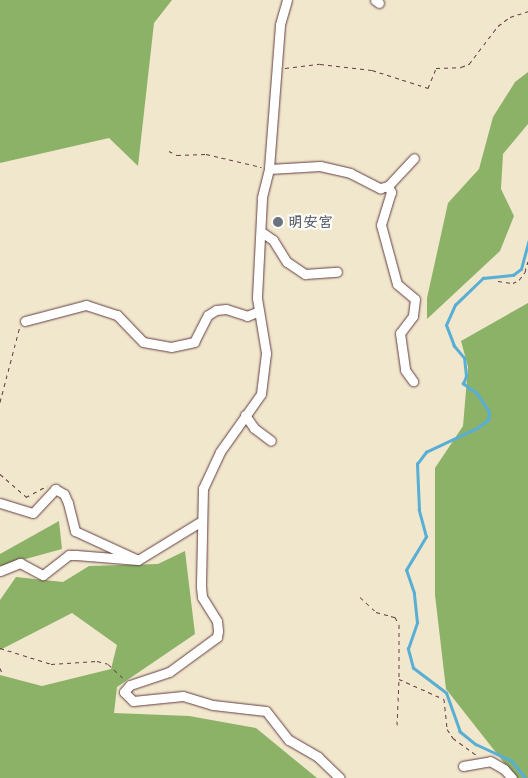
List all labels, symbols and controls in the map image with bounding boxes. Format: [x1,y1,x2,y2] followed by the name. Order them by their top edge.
[288,213,333,231] place label: 明安宮
[272,216,284,228] marker: 明安宮

